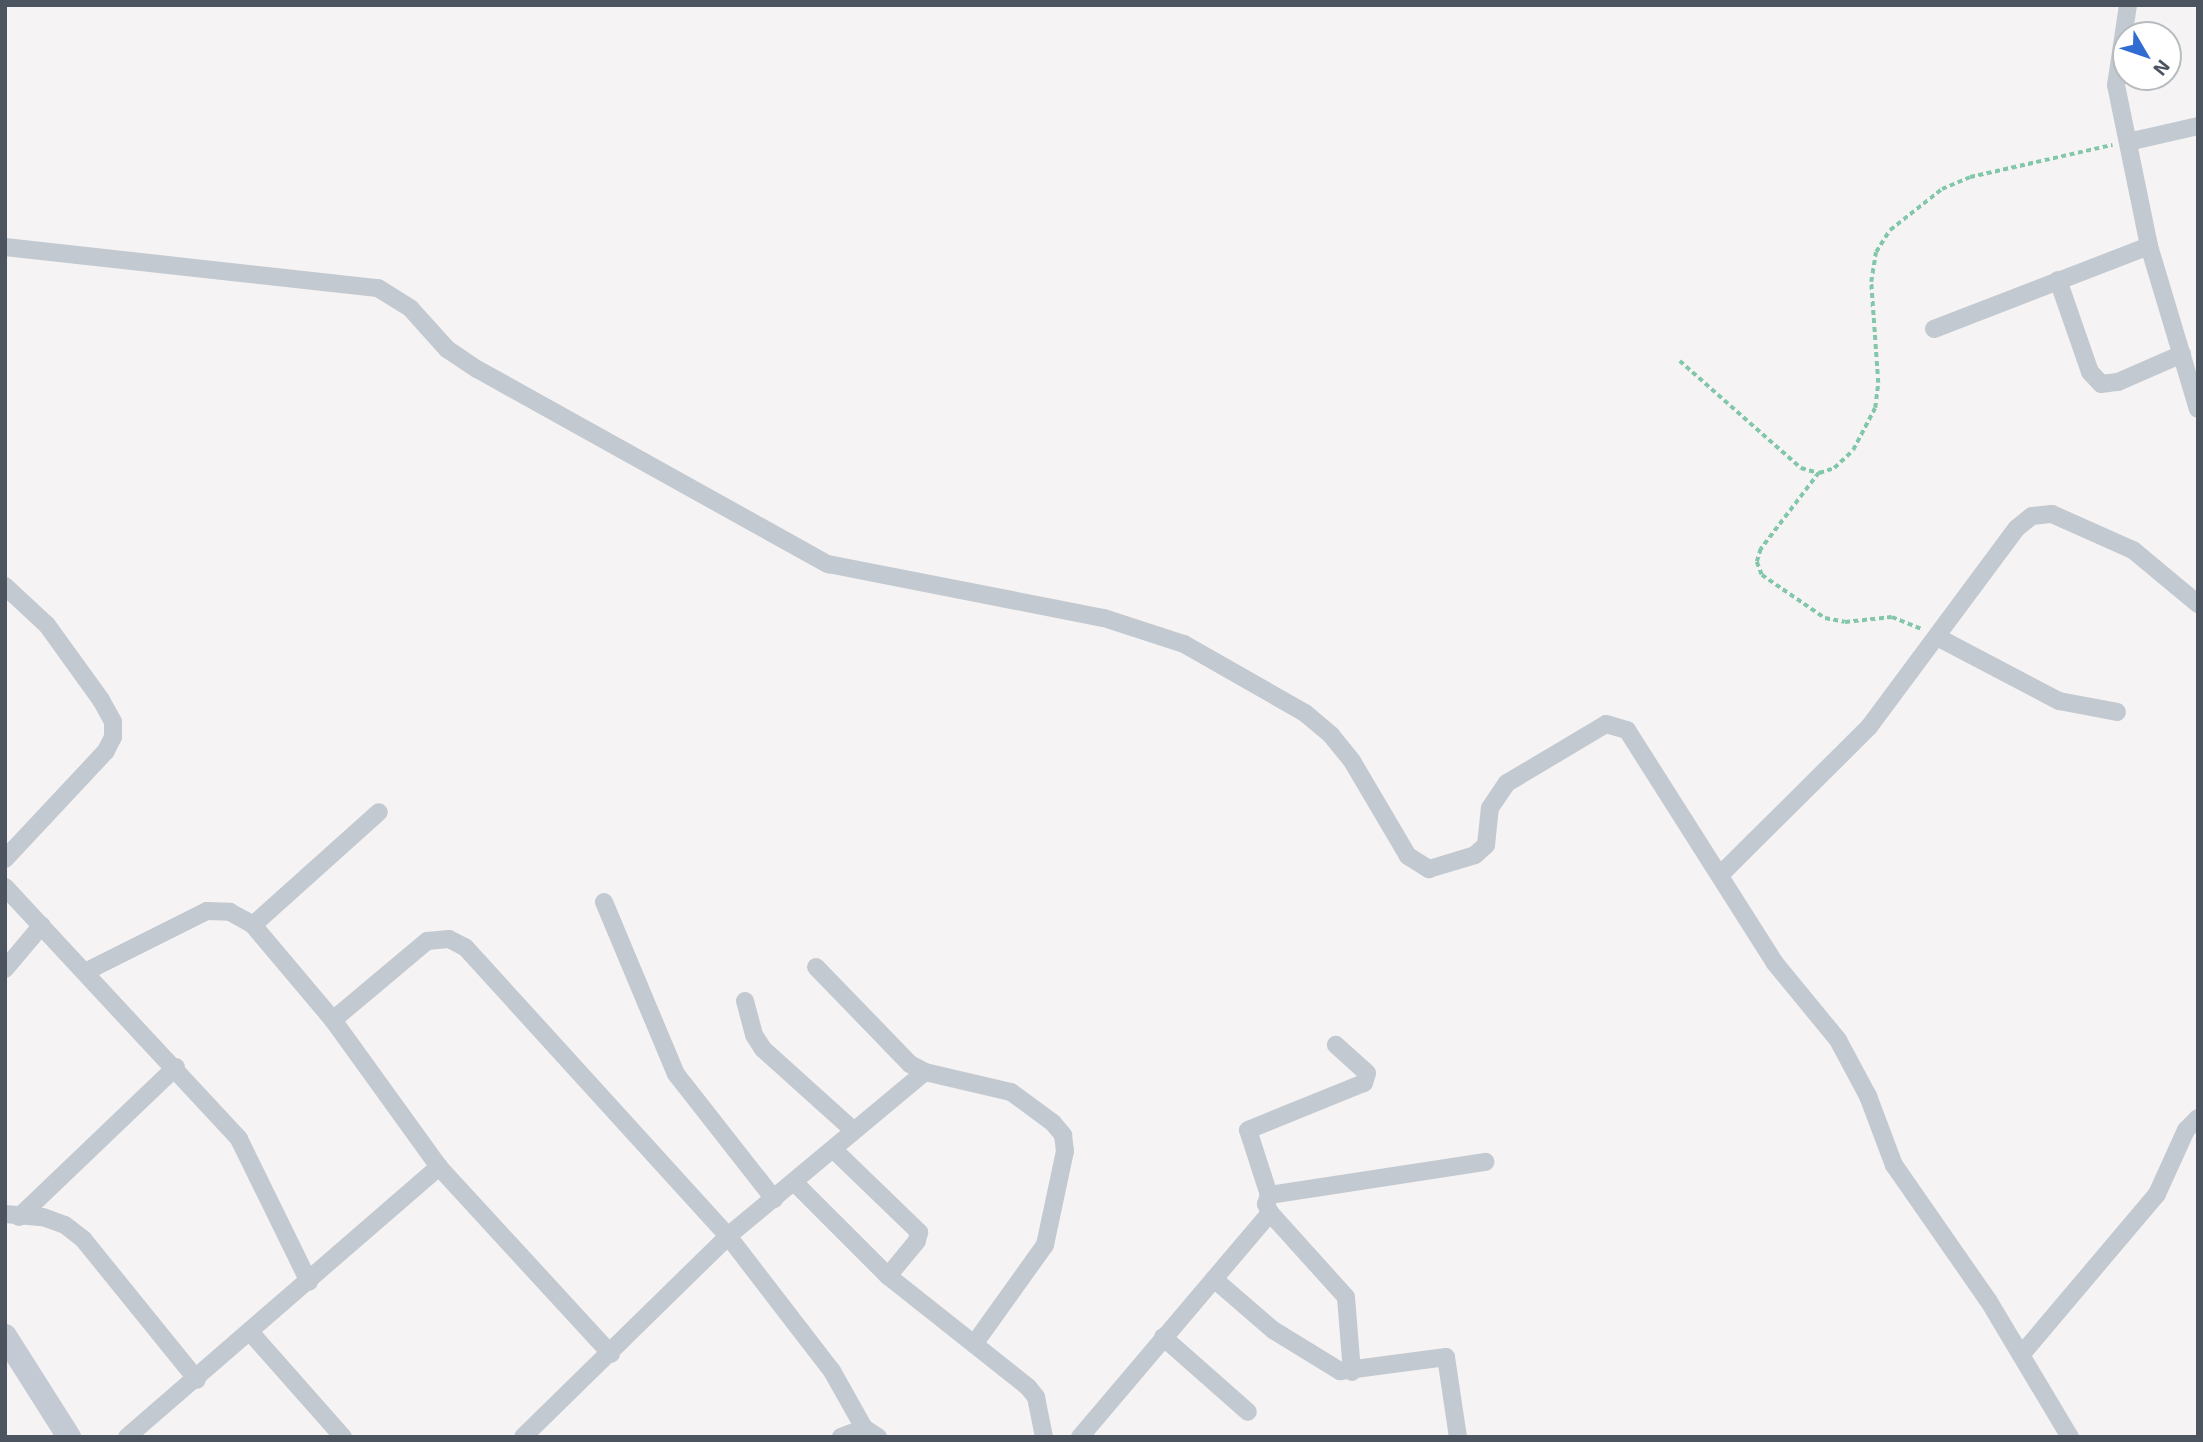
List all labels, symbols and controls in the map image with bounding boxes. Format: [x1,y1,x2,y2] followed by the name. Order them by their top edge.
[2112,21,2182,91] north arrow
[2149,56,2175,81] text: N

